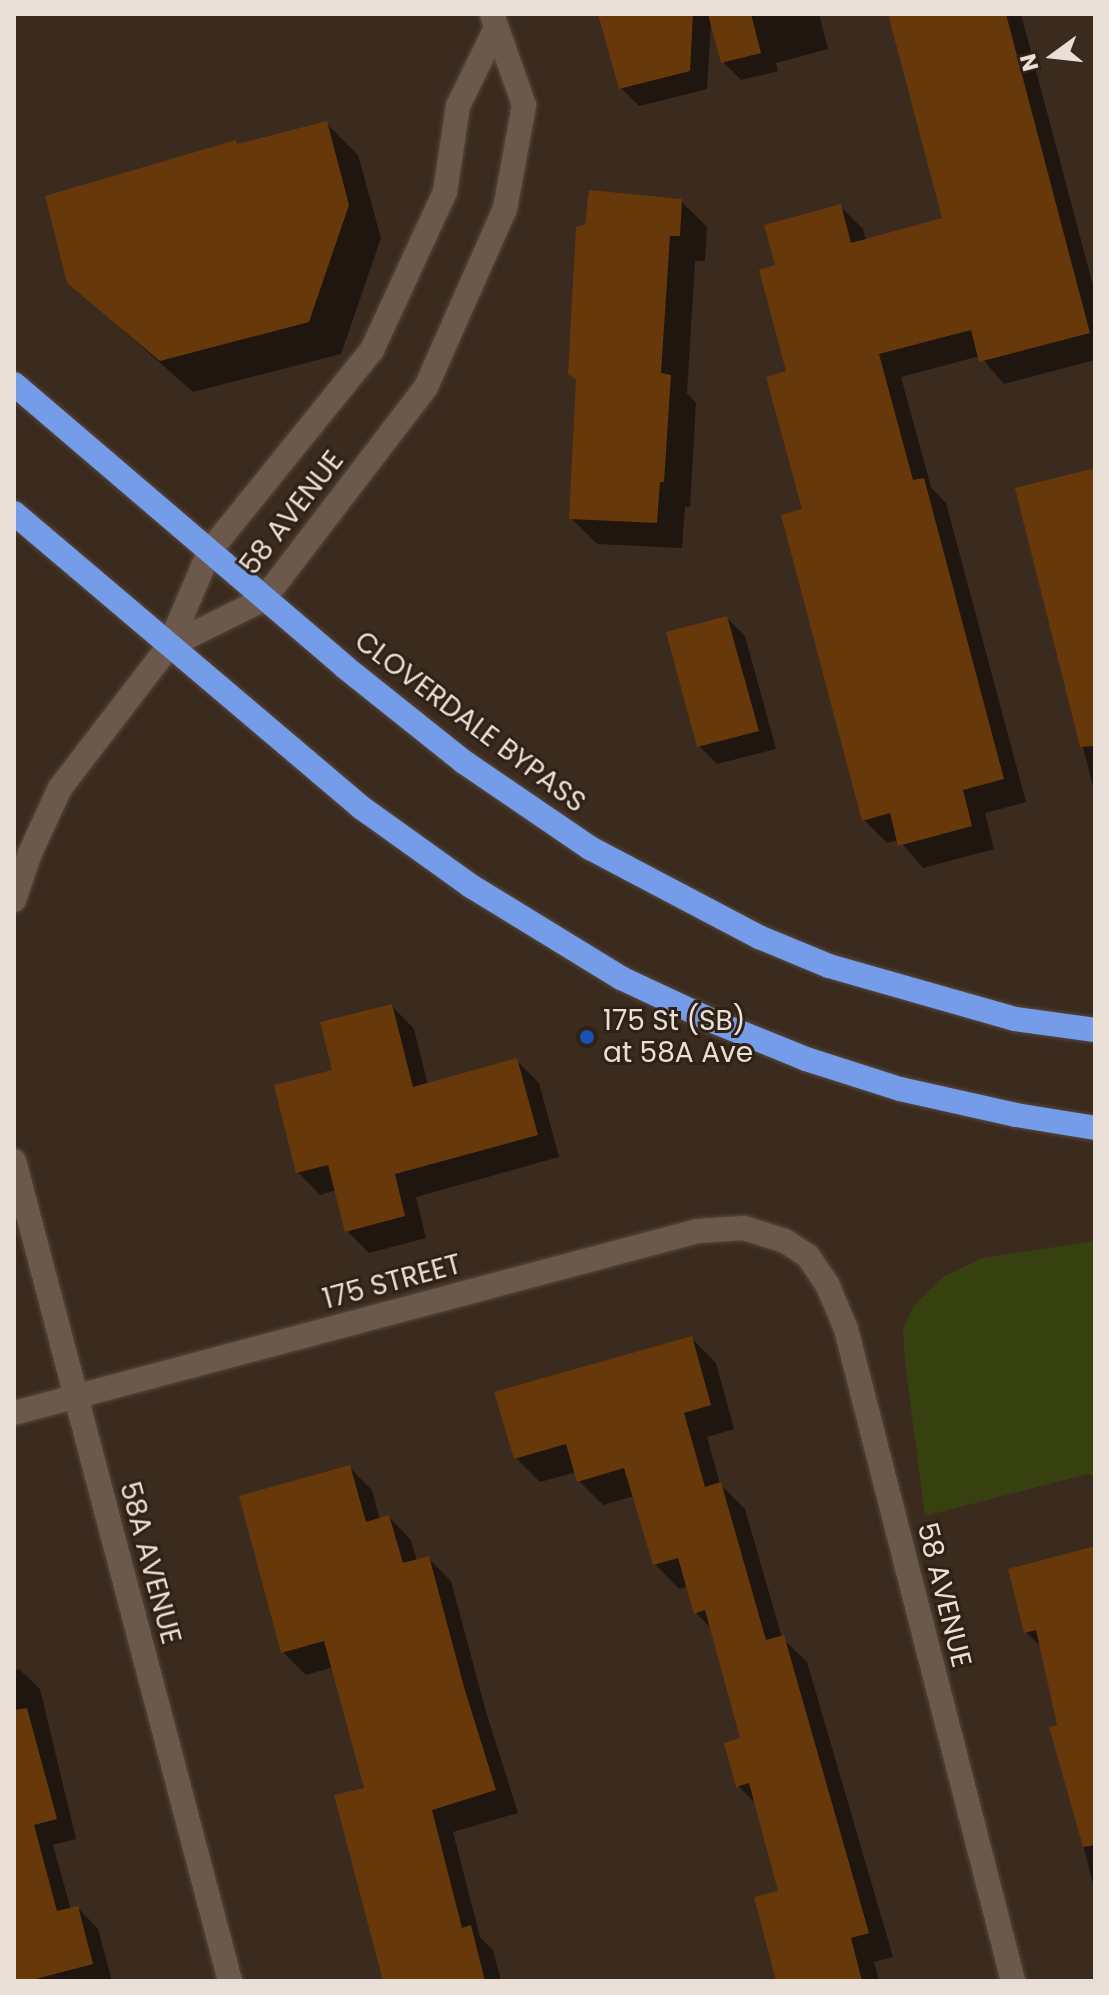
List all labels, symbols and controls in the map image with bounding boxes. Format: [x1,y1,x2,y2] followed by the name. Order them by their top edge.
[1013,16,1093,96] north arrow
[1012,50,1046,74] text: N
[233,444,351,582] street label: 58 AVENUE
[348,624,592,820] street label: CLOVERDALE BYPASS
[603,1004,753,1070] place label: 175 St (SB) at 58A Ave
[578,1028,596,1046] marker: 175 St (SB) at 58A Ave
[319,1247,465,1317] street label: 175 STREET
[112,1478,188,1648] street label: 58A AVENUE
[910,1519,978,1671] street label: 58 AVENUE

